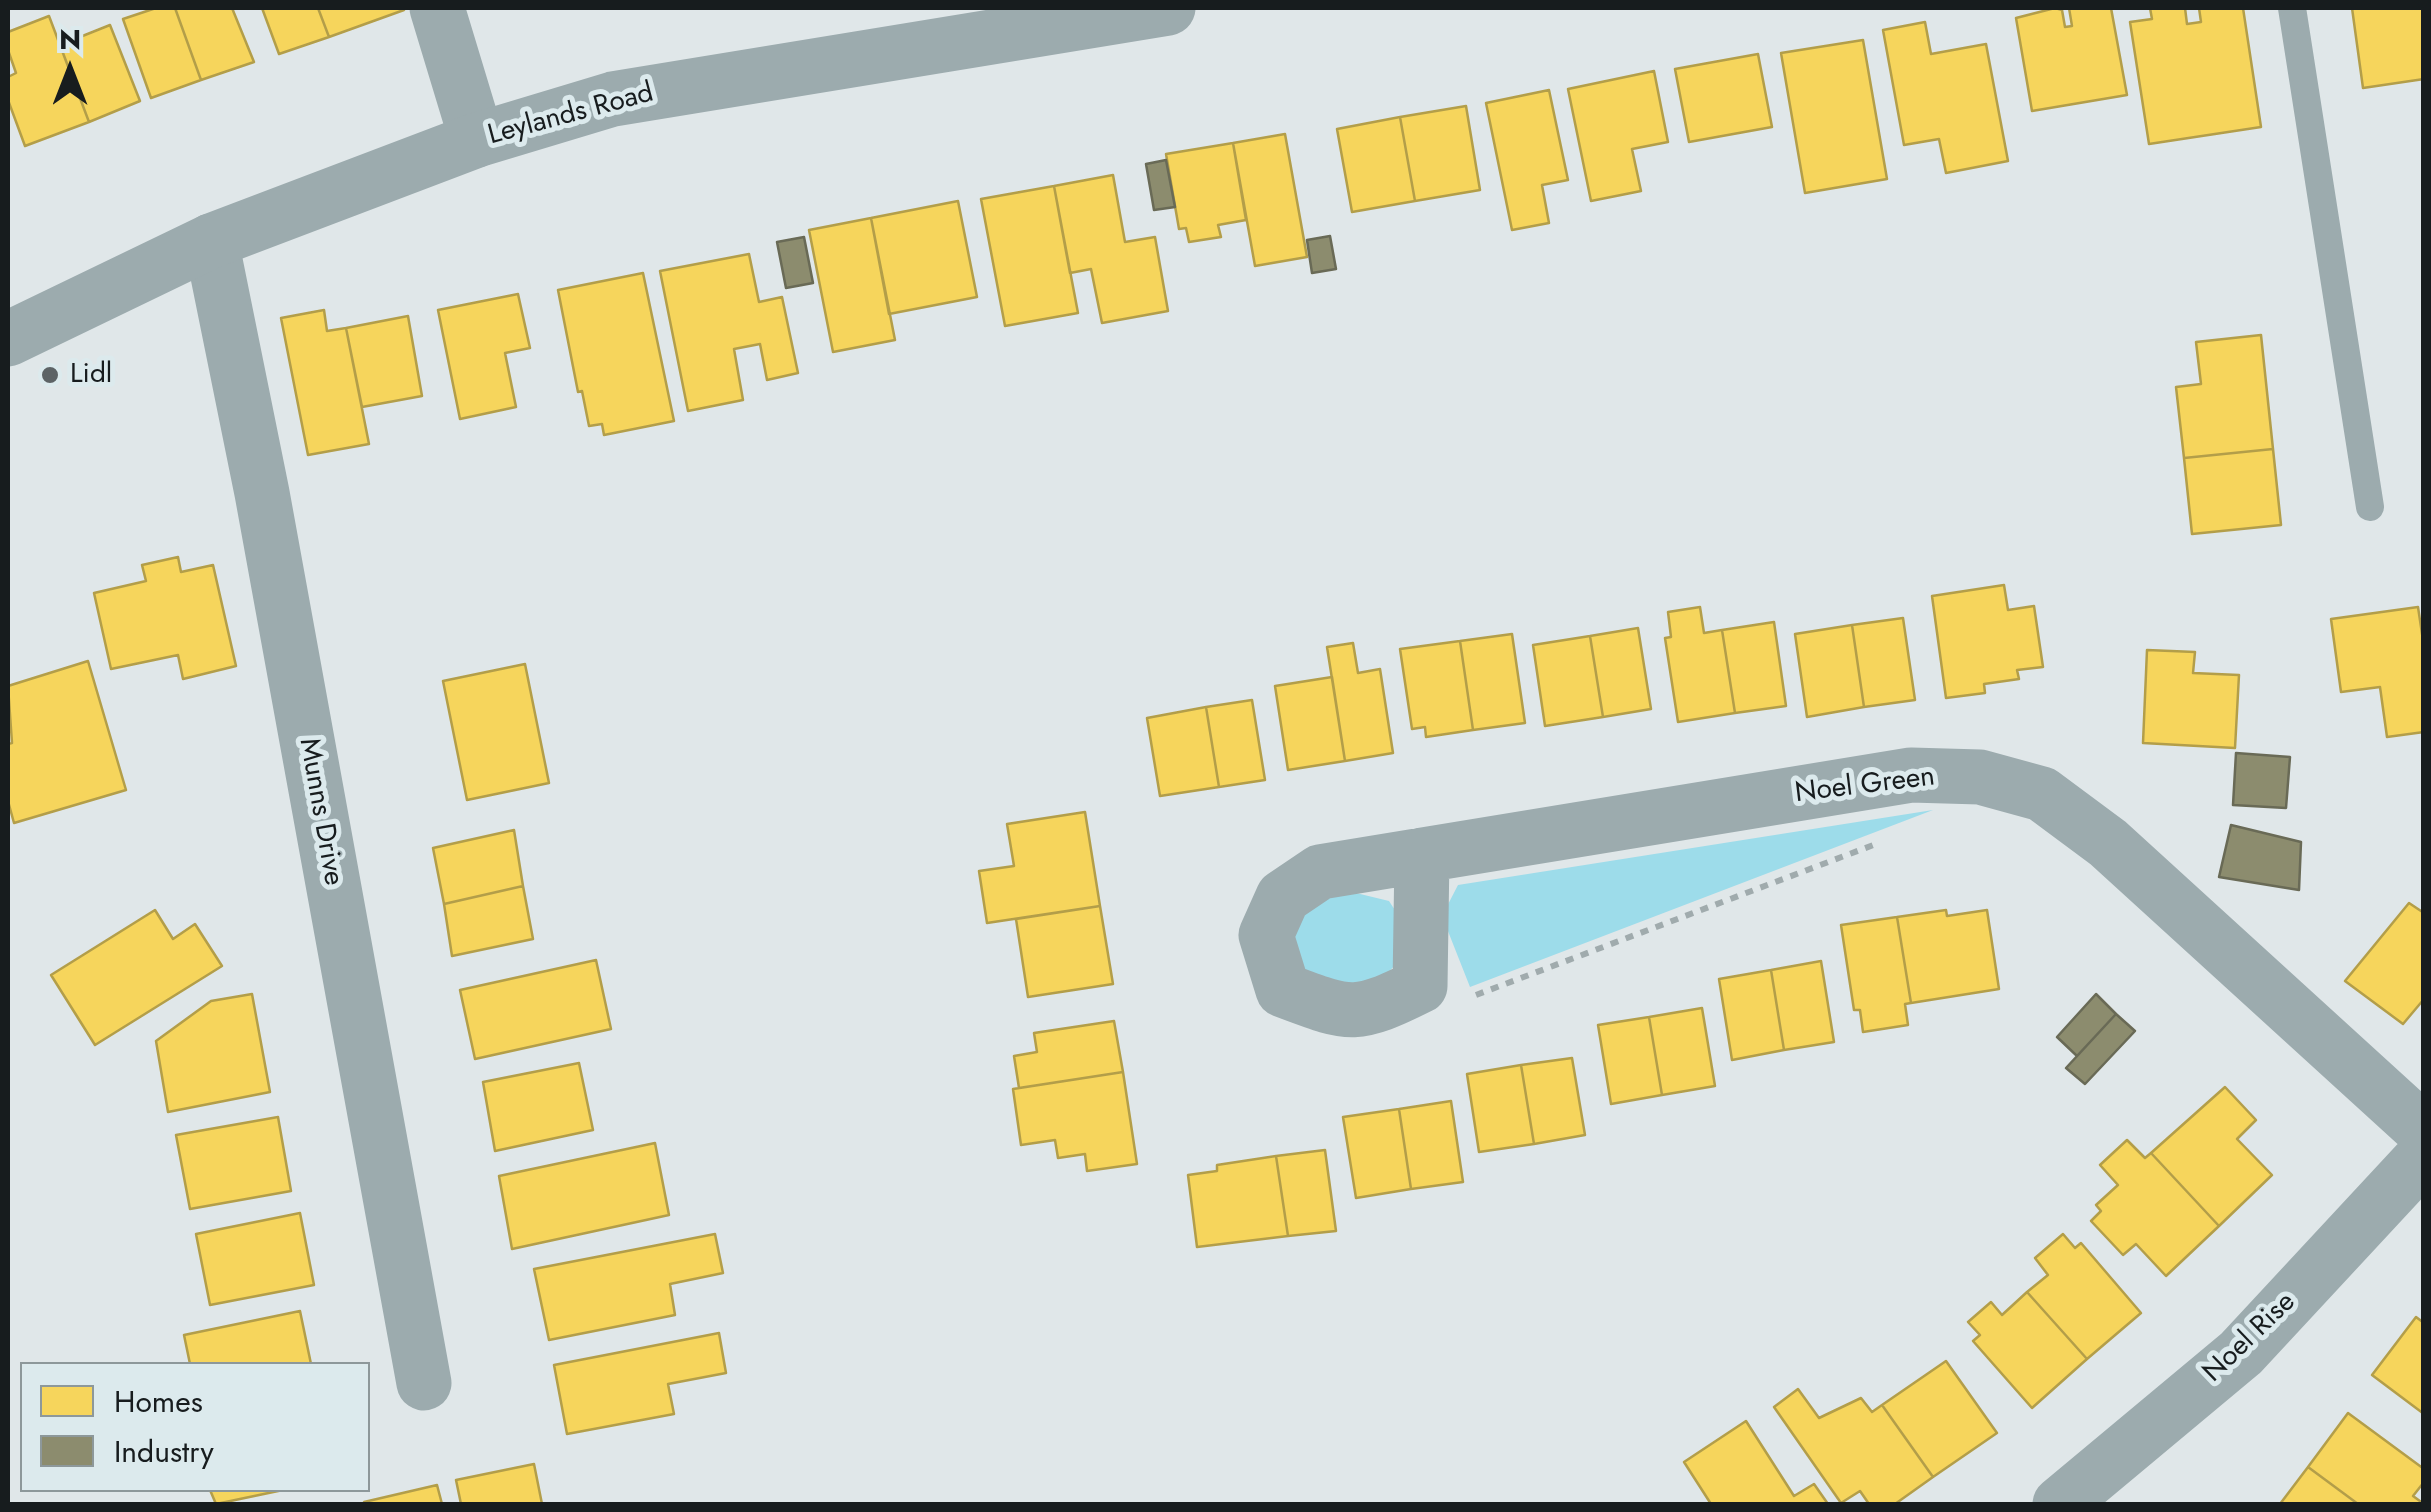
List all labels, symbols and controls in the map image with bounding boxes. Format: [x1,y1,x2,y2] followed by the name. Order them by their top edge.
[59,19,81,60] text: N
[20,20,120,120] north arrow
[485,77,657,153] street label: Leylands Road
[70,358,112,392] place label: Lidl
[39,364,61,386] marker: Lidl
[291,736,349,888] street label: Munns Drive
[1793,761,1937,811] street label: Noel Green
[2197,1286,2303,1390] street label: Noel Rise
[20,1362,370,1492] legend
[114,1380,203,1423] text: Homes
[114,1430,214,1473] text: Industry

